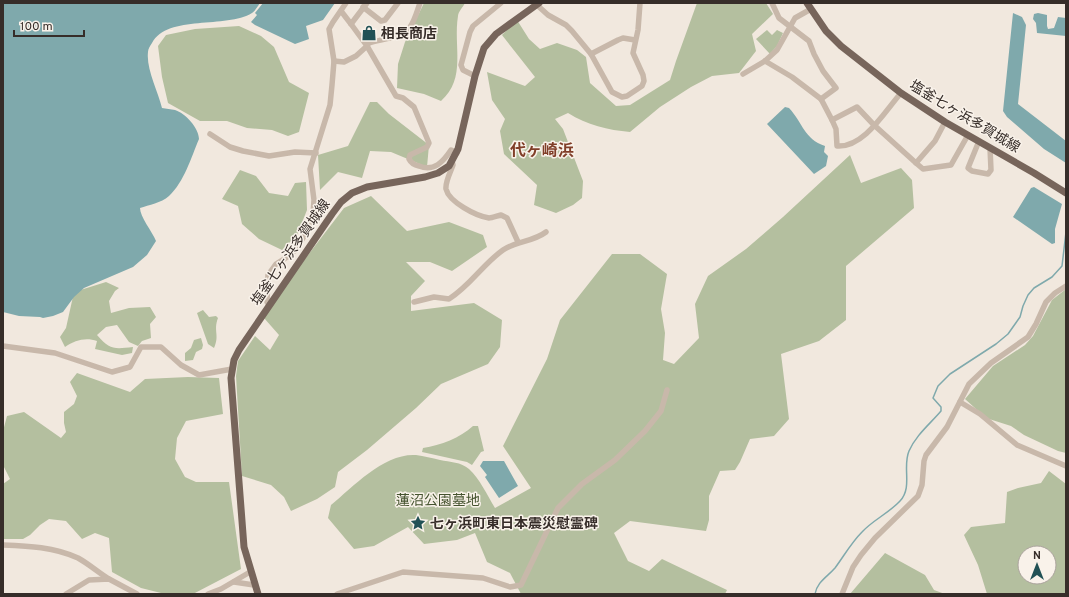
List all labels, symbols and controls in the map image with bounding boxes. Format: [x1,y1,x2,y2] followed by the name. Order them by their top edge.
[14,12,84,38] scale bar
[20,19,53,35] text: 100 m
[360,24,378,42] shop icon: 相長商店
[381,26,437,43] place label: 相長商店
[906,77,1023,157] street label: 塩釜七ヶ浜多賀城線
[510,141,574,162] district label: 代ヶ崎浜
[247,196,334,309] street label: 塩釜七ヶ浜多賀城線
[396,493,480,510] park label: 蓮沼公園墓地
[409,514,427,532] place icon: 七ヶ浜町東日本震災慰霊碑
[430,515,598,533] place label: 七ヶ浜町東日本震災慰霊碑
[1017,545,1057,585] north arrow
[1033,549,1041,563] text: N

